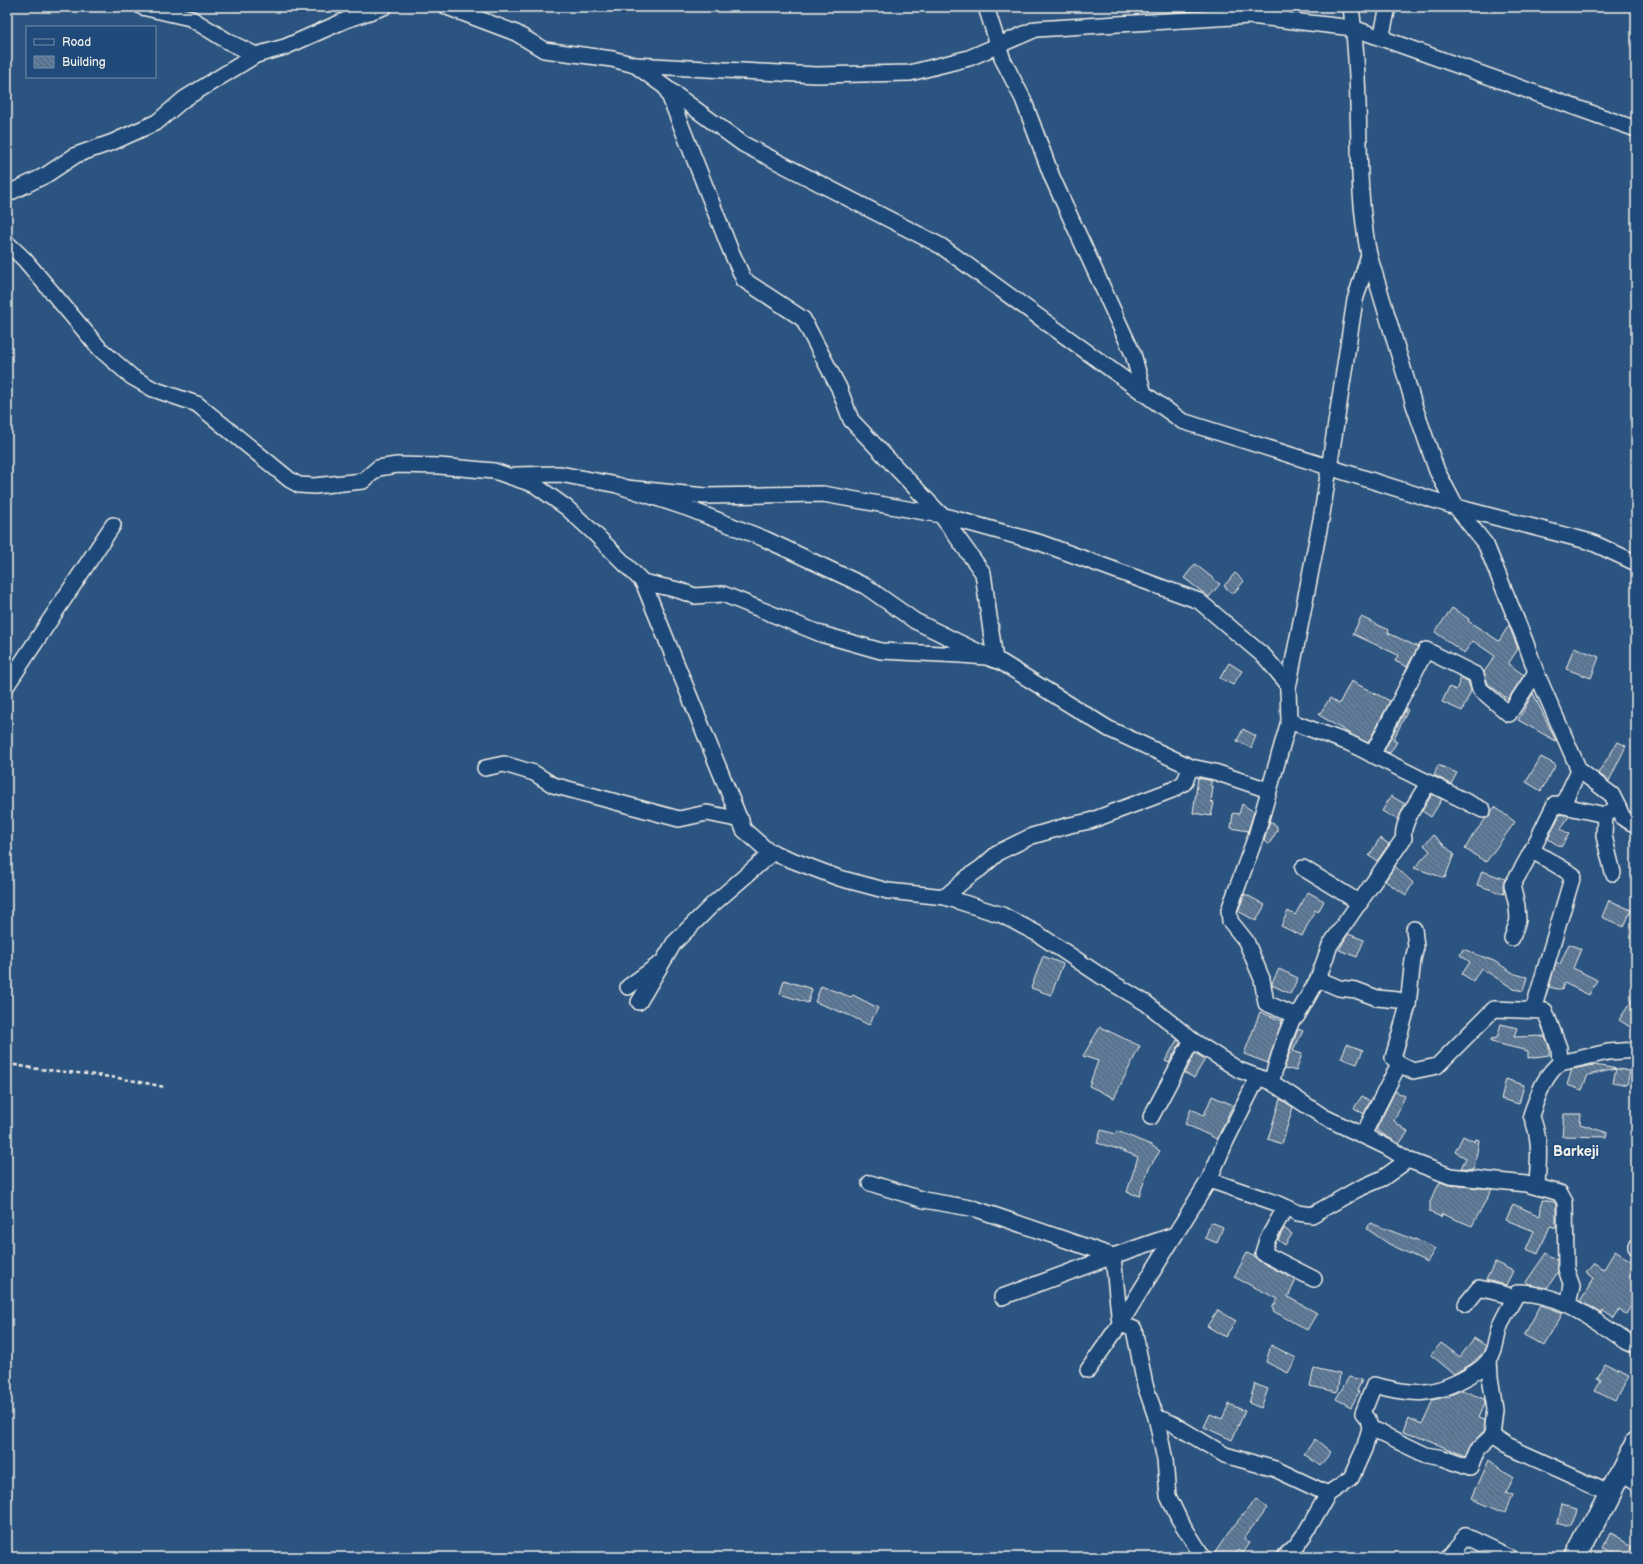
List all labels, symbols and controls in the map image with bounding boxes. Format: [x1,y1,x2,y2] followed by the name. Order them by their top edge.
[26,26,156,78] legend
[62,35,91,50] text: Road
[62,55,106,70] text: Building
[1553,1143,1599,1160] district label: Barkeji

